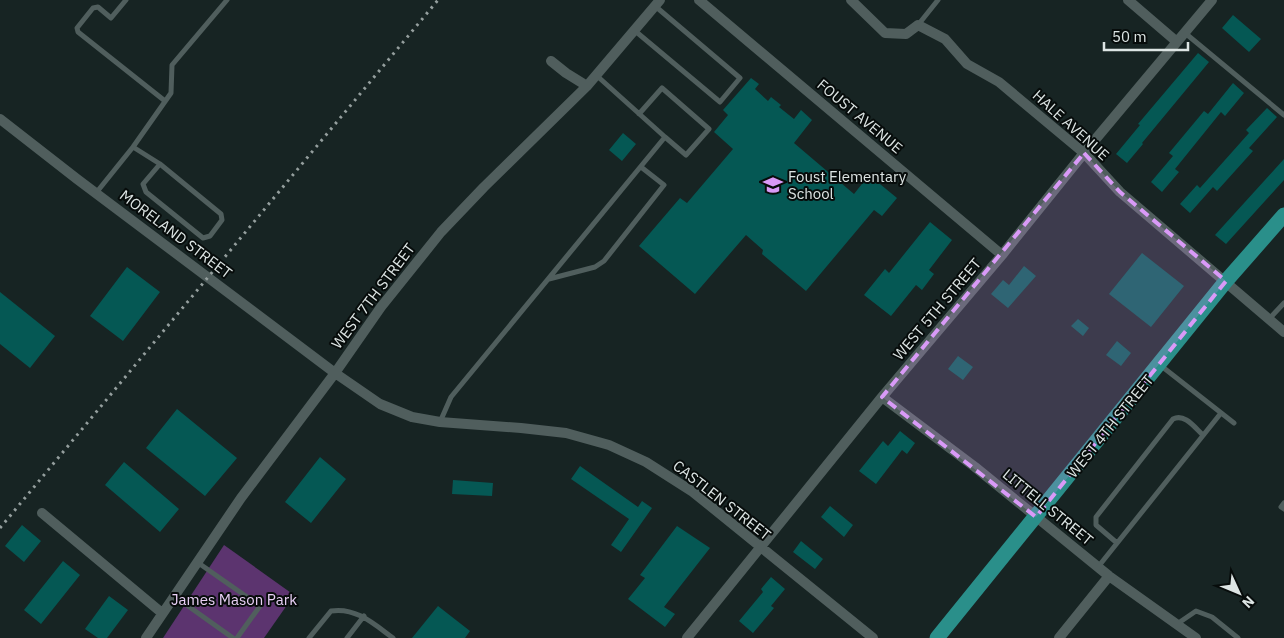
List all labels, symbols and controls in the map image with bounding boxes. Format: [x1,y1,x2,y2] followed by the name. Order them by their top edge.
[1104,20,1188,52] scale bar
[1112,27,1147,46] text: 50 m
[813,75,907,157] street label: FOUST AVENUE
[1029,86,1113,164] street label: HALE AVENUE
[788,167,907,203] place label: Foust Elementary School
[762,174,784,196] school or university icon: Foust Elementary School
[116,186,236,283] street label: MORELAND STREET
[327,239,419,353] street label: WEST 7TH STREET
[889,254,985,364] street label: WEST 5TH STREET
[1063,370,1158,481] street label: WEST 4TH STREET
[669,456,775,544] street label: CASTLEN STREET
[999,465,1097,550] street label: LITTELL STREET
[1214,568,1264,618] north arrow
[171,590,297,609] park label: James Mason Park
[1238,592,1258,612] text: N

